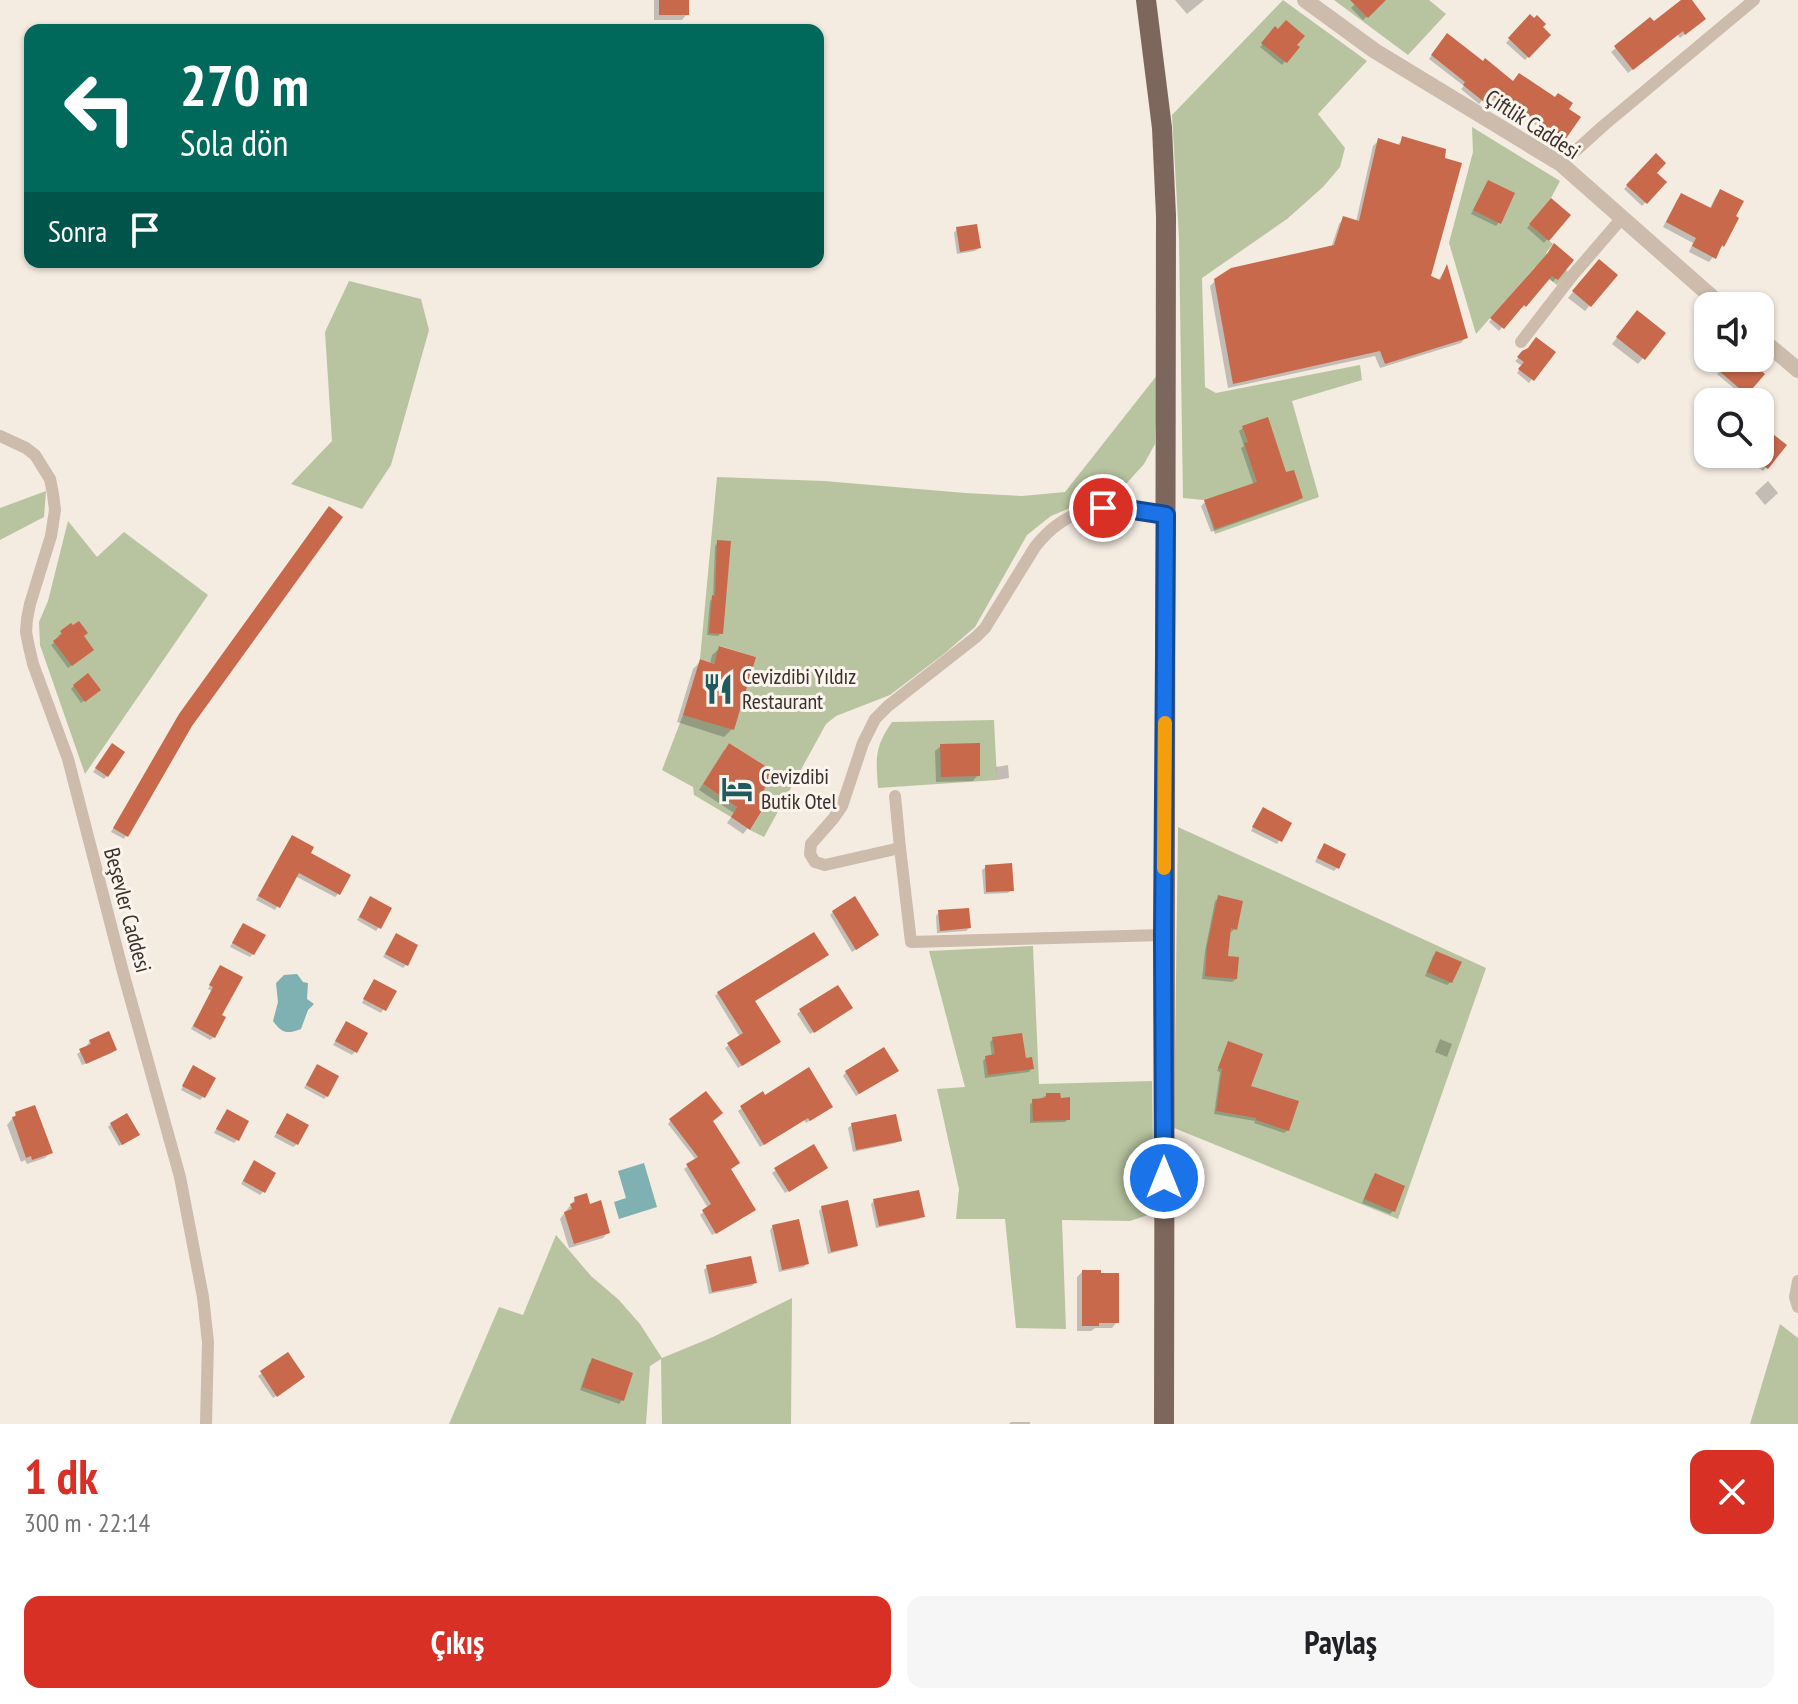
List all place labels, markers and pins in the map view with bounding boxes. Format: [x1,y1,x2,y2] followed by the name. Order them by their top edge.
[1069,474,1137,542] pin
[742,662,856,715] place label: Cevizdibi Yıldız Restaurant
[701,672,735,706] restaurant icon: Cevizdibi Yıldız Restaurant
[761,762,837,815] place label: Cevizdibi Butik Otel
[720,772,754,806] hotel icon: Cevizdibi Butik Otel

